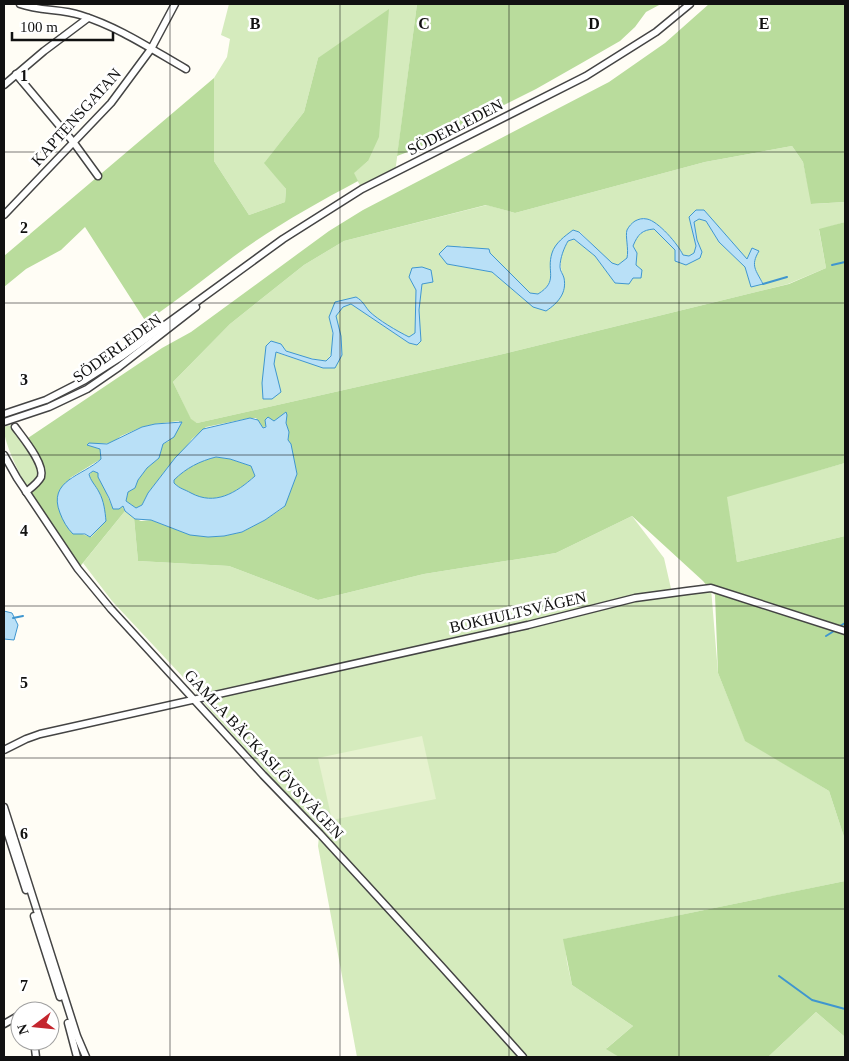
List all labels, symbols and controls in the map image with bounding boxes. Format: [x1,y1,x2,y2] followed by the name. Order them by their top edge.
[12,10,114,42] scale bar
[250,15,261,32] text: B
[418,15,430,32] text: C
[588,15,600,32] text: D
[759,15,769,32] text: E
[20,19,58,35] text: 100 m
[28,65,124,169] street label: KAPTENSGATAN
[20,67,28,84] text: 1
[404,95,506,158] street label: SÖDERLEDEN
[20,219,28,236] text: 2
[70,310,165,386] street label: SÖDERLEDEN
[20,371,28,388] text: 3
[20,522,28,539] text: 4
[448,588,588,636] street label: BOKHULTSVÄGEN
[181,666,347,842] street label: GAMLA BÄCKASLÖVSVÄGEN
[20,674,28,691] text: 5
[20,825,28,842] text: 6
[20,977,28,994] text: 7
[10,1001,60,1051] north arrow
[14,1023,32,1036] text: N

